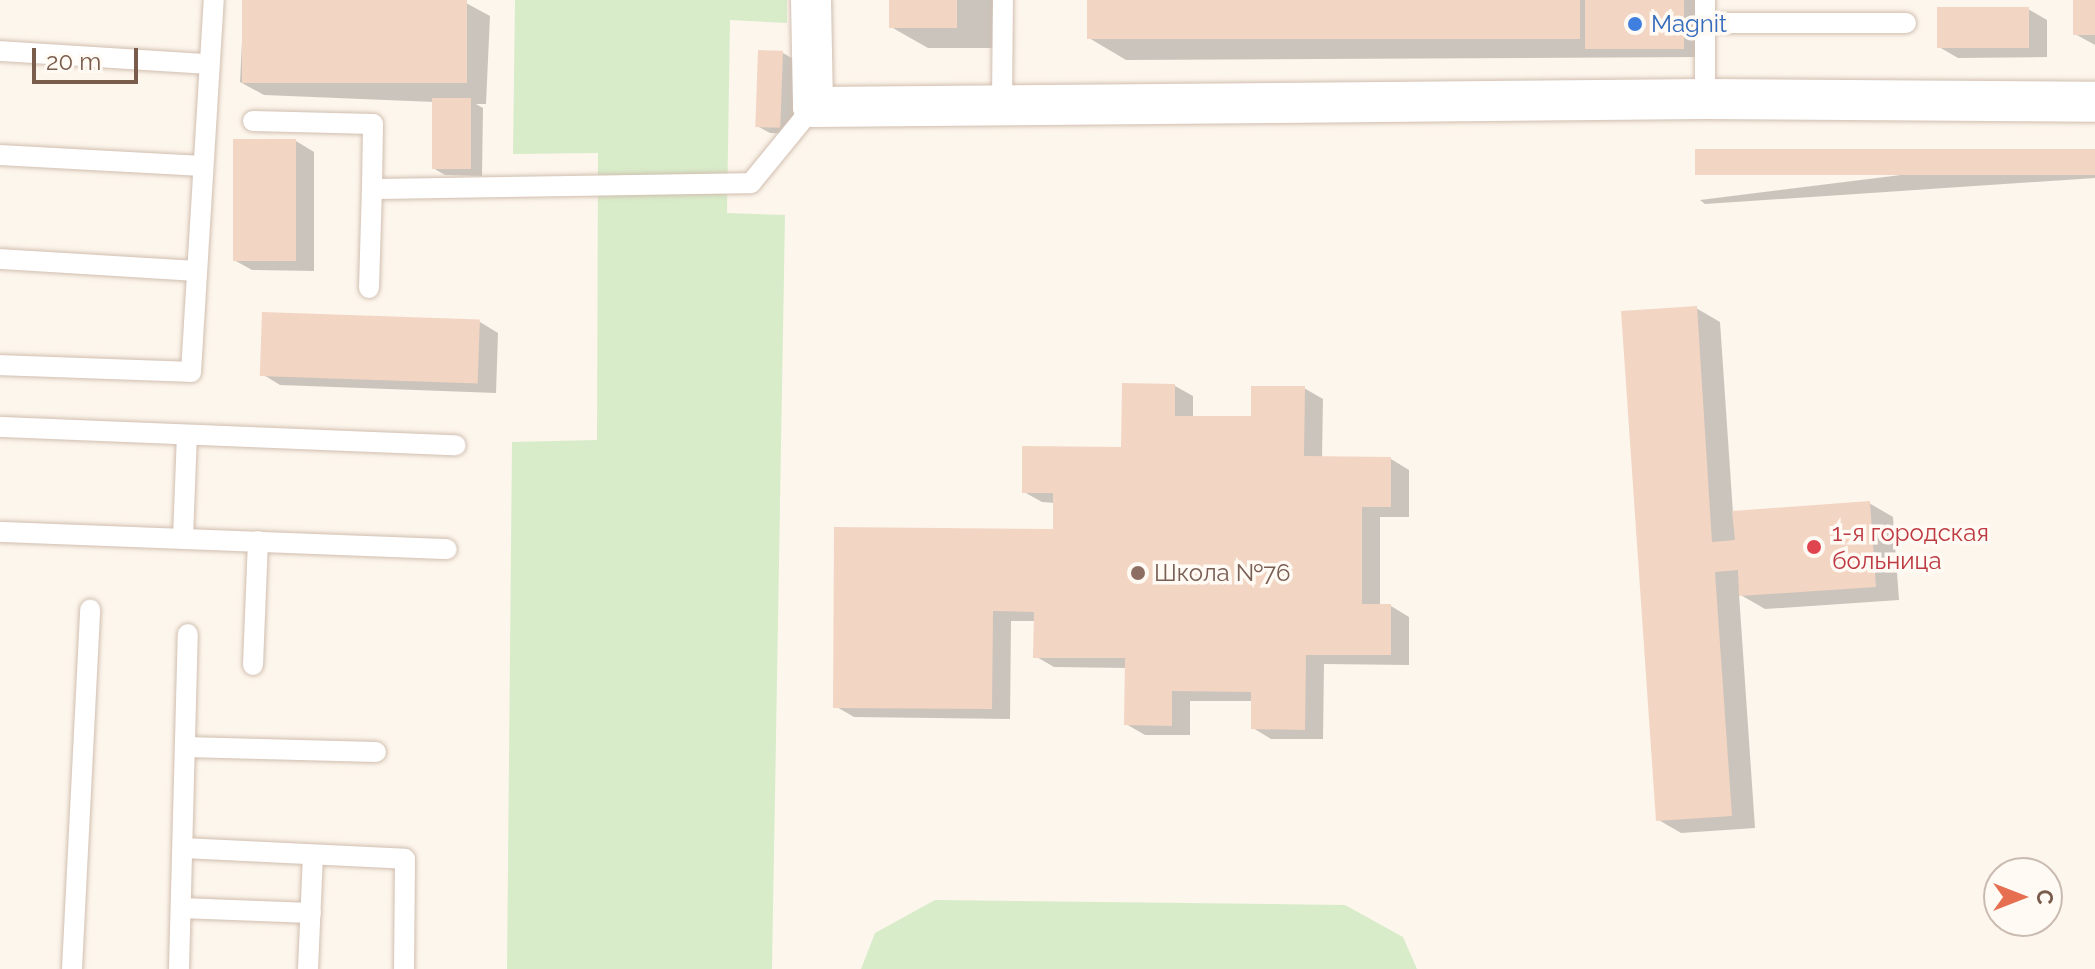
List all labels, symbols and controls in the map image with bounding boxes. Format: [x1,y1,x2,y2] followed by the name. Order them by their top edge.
[1651,10,1727,38] place label: Magnit
[1626,15,1644,33] marker: Magnit
[36,32,142,82] scale bar
[46,47,101,76] text: 20 m
[1832,519,1989,575] place label: 1-я городская больница
[1803,536,1825,558] marker: 1-я городская больница
[1154,559,1290,587] place label: Школа №76
[1129,564,1147,582] marker: Школа №76
[1983,857,2063,937] north arrow
[2032,889,2058,905] text: С

